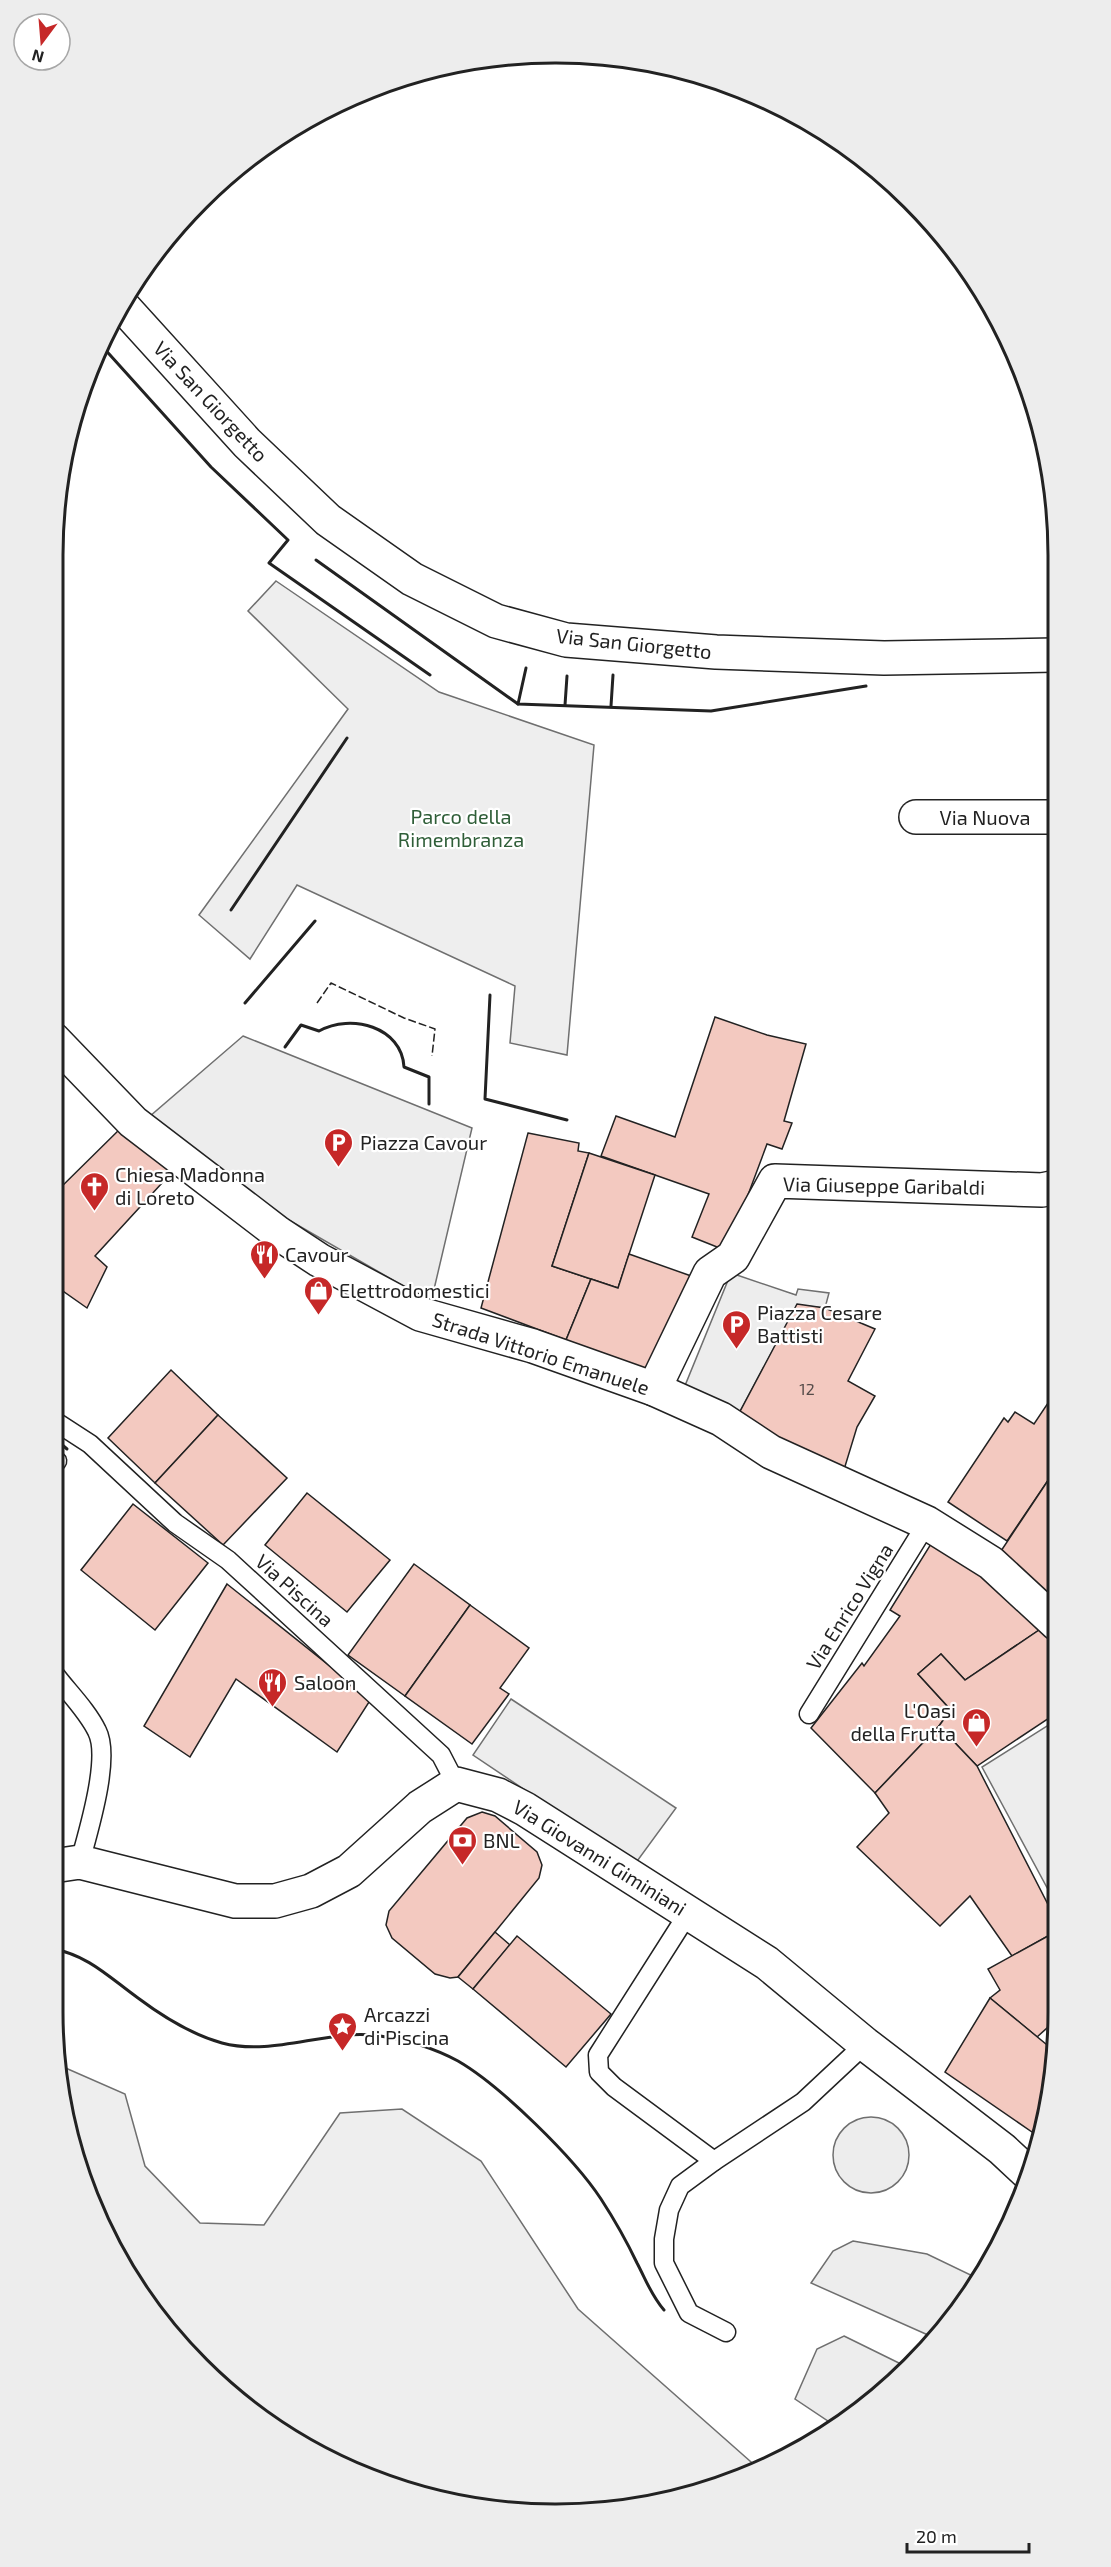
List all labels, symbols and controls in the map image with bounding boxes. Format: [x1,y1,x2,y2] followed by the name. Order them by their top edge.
[12,12,72,72] north arrow
[30,46,46,68] text: N
[149,336,273,466] street label: Via San Giorgetto
[555,623,713,663] street label: Via San Giorgetto
[398,804,524,851] park label: Parco della Rimembranza
[940,805,1030,829] street label: Via Nuova
[323,1126,355,1168] parking icon: Piazza Cavour
[360,1130,487,1154] place label: Piazza Cavour
[115,1162,265,1209] place label: Chiesa Madonna di Loreto
[78,1170,110,1212] church icon: Chiesa Madonna di Loreto
[783,1171,985,1199] street label: Via Giuseppe Garibaldi
[248,1238,280,1280] restaurant icon: Cavour
[285,1242,349,1266] place label: Cavour
[302,1274,334,1316] shop icon: Elettrodomestici
[339,1278,490,1302] place label: Elettrodomestici
[757,1300,882,1347] place label: Piazza Cesare Battisti
[429,1307,653,1399] street label: Strada Vittorio Emanuele
[720,1308,752,1350] parking icon: Piazza Cesare Battisti
[799,1379,815,1398] house number: 12
[801,1538,897,1674] street label: Via Enrico Vigna
[251,1549,339,1631] street label: Via Piscina
[257,1666,289,1708] restaurant icon: Saloon
[294,1670,356,1694] place label: Saloon
[850,1698,956,1745] place label: L'Oasi della Frutta
[961,1706,993,1748] shop icon: L'Oasi della Frutta
[509,1794,691,1920] street label: Via Giovanni Giminiani
[446,1824,478,1866] bank icon: BNL
[483,1828,520,1852] place label: BNL
[364,2002,449,2049] place label: Arcazzi di Piscina
[327,2010,359,2052] place icon: Arcazzi di Piscina
[907,2516,1028,2554] scale bar
[916,2525,957,2547] text: 20 m

